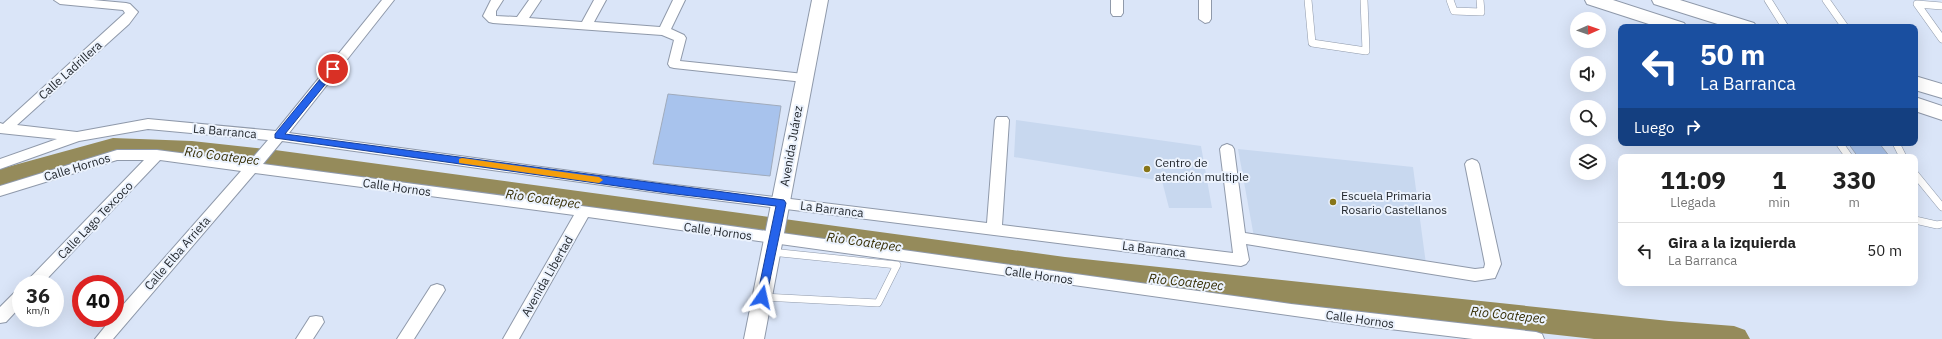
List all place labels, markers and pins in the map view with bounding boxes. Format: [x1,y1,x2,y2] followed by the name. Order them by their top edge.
[316,52,350,86] pin
[1155,155,1249,184] place label: Centro de atención multiple
[1142,164,1152,174] marker: Centro de atención multiple
[1341,188,1447,217] place label: Escuela Primaria Rosario Castellanos
[1328,197,1338,207] marker: Escuela Primaria Rosario Castellanos

